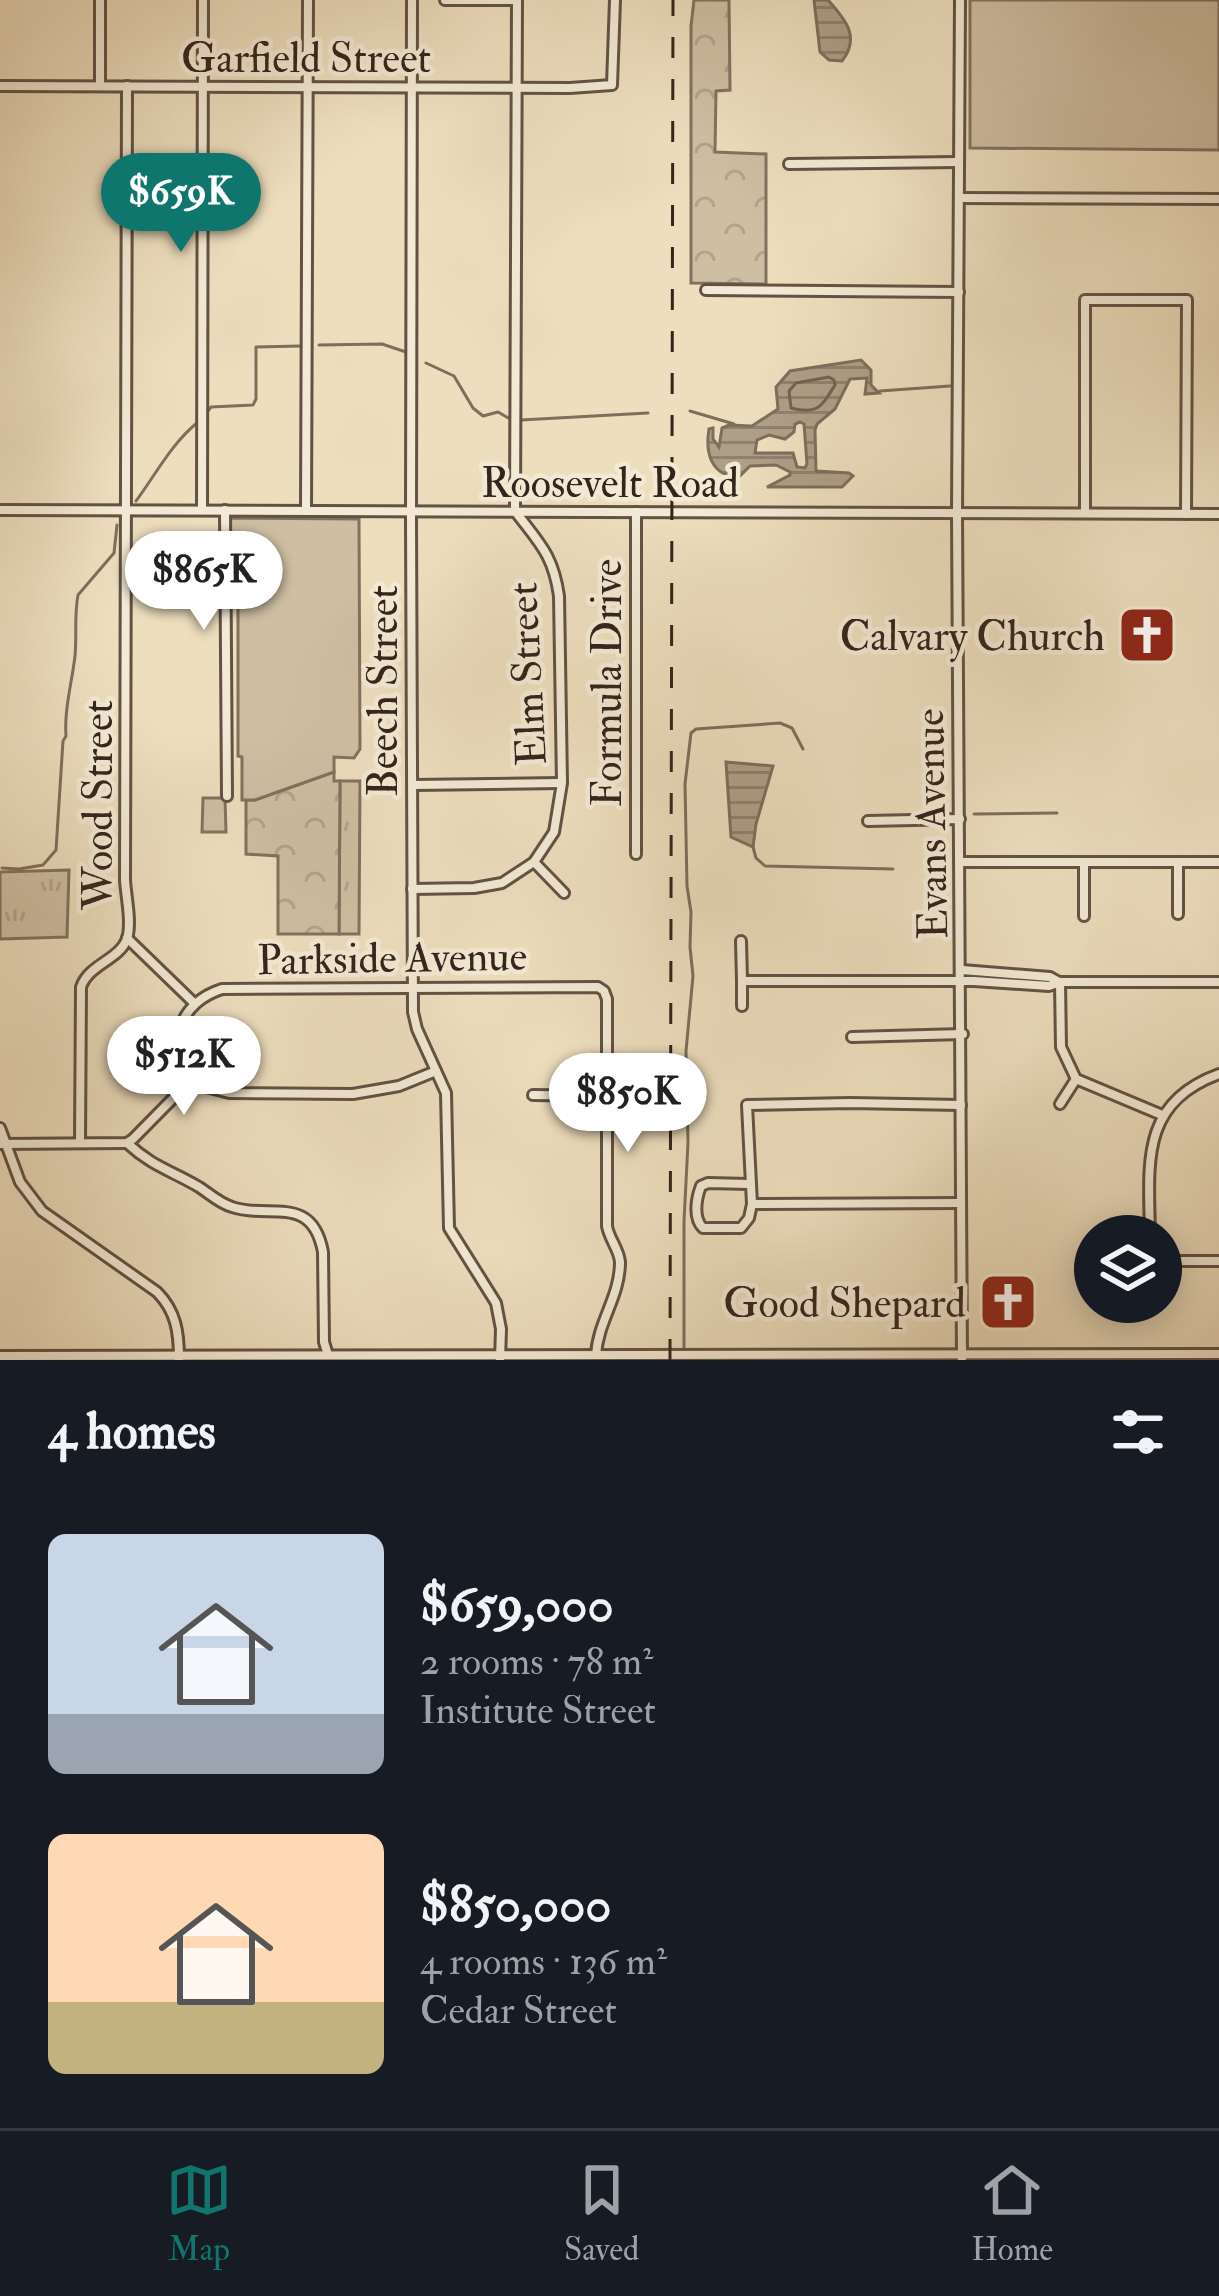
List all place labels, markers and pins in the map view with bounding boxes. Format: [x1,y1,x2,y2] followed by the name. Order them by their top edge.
[97,153,265,255] pin: $659K
[120,531,288,633] pin: $865K
[1116,604,1178,666] church icon: Calvary Church
[840,611,1105,663] place label: Calvary Church
[100,1016,268,1118] pin: $512K
[544,1053,712,1155] pin: $850K
[977,1271,1039,1333] church icon: Good Shepard
[723,1278,966,1330] place label: Good Shepard

